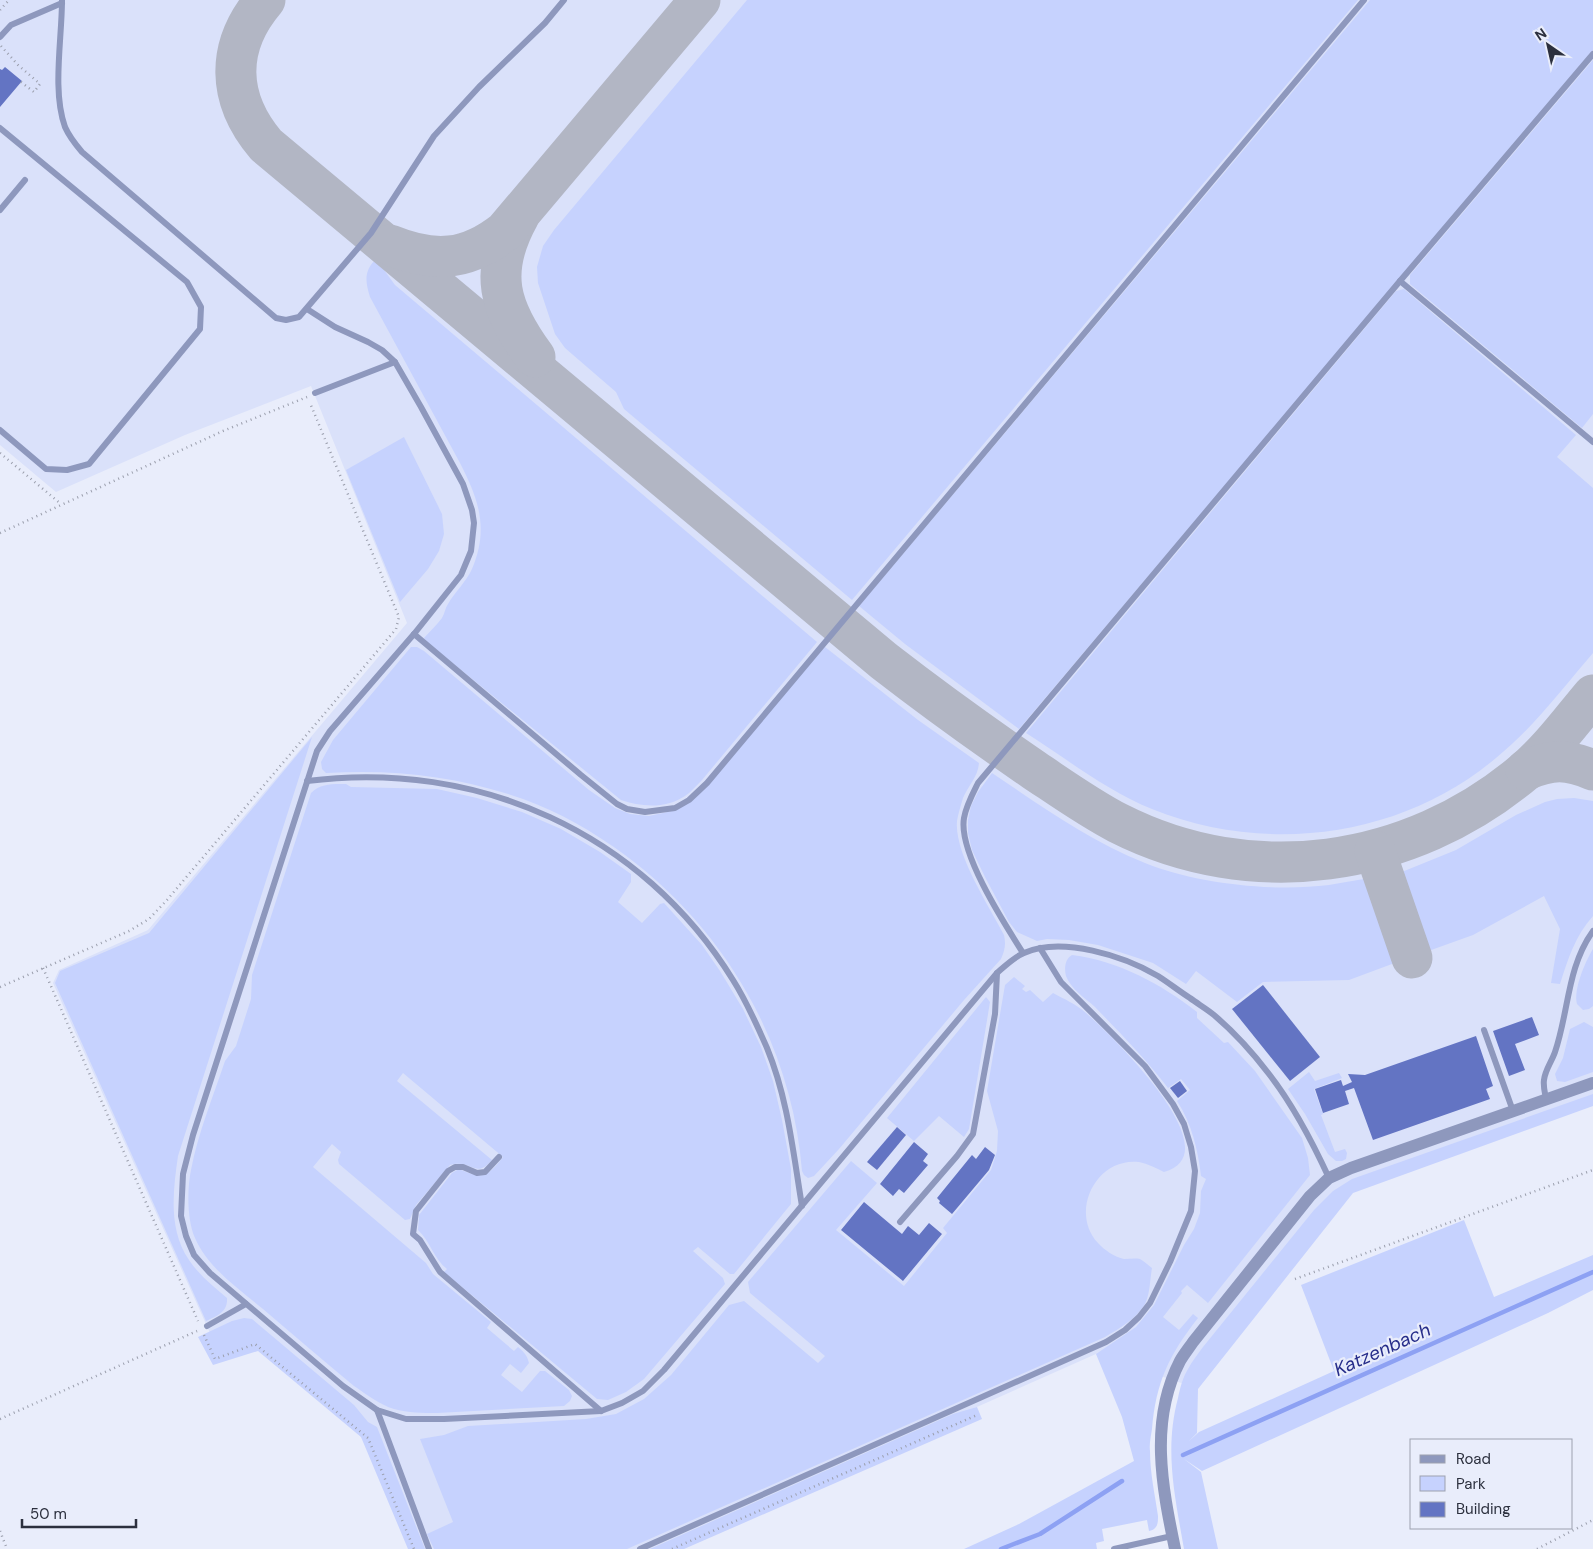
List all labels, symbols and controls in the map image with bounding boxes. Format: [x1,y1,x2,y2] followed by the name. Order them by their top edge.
[1523,20,1573,70] north arrow
[1531,24,1550,45] text: N
[1330,1317,1435,1382] water label: Katzenbach
[1410,1439,1573,1529] legend
[1456,1449,1491,1469] text: Road
[1456,1474,1486,1494] text: Park
[22,1496,136,1528] scale bar
[1456,1499,1511,1519] text: Building
[30,1504,67,1524] text: 50 m

